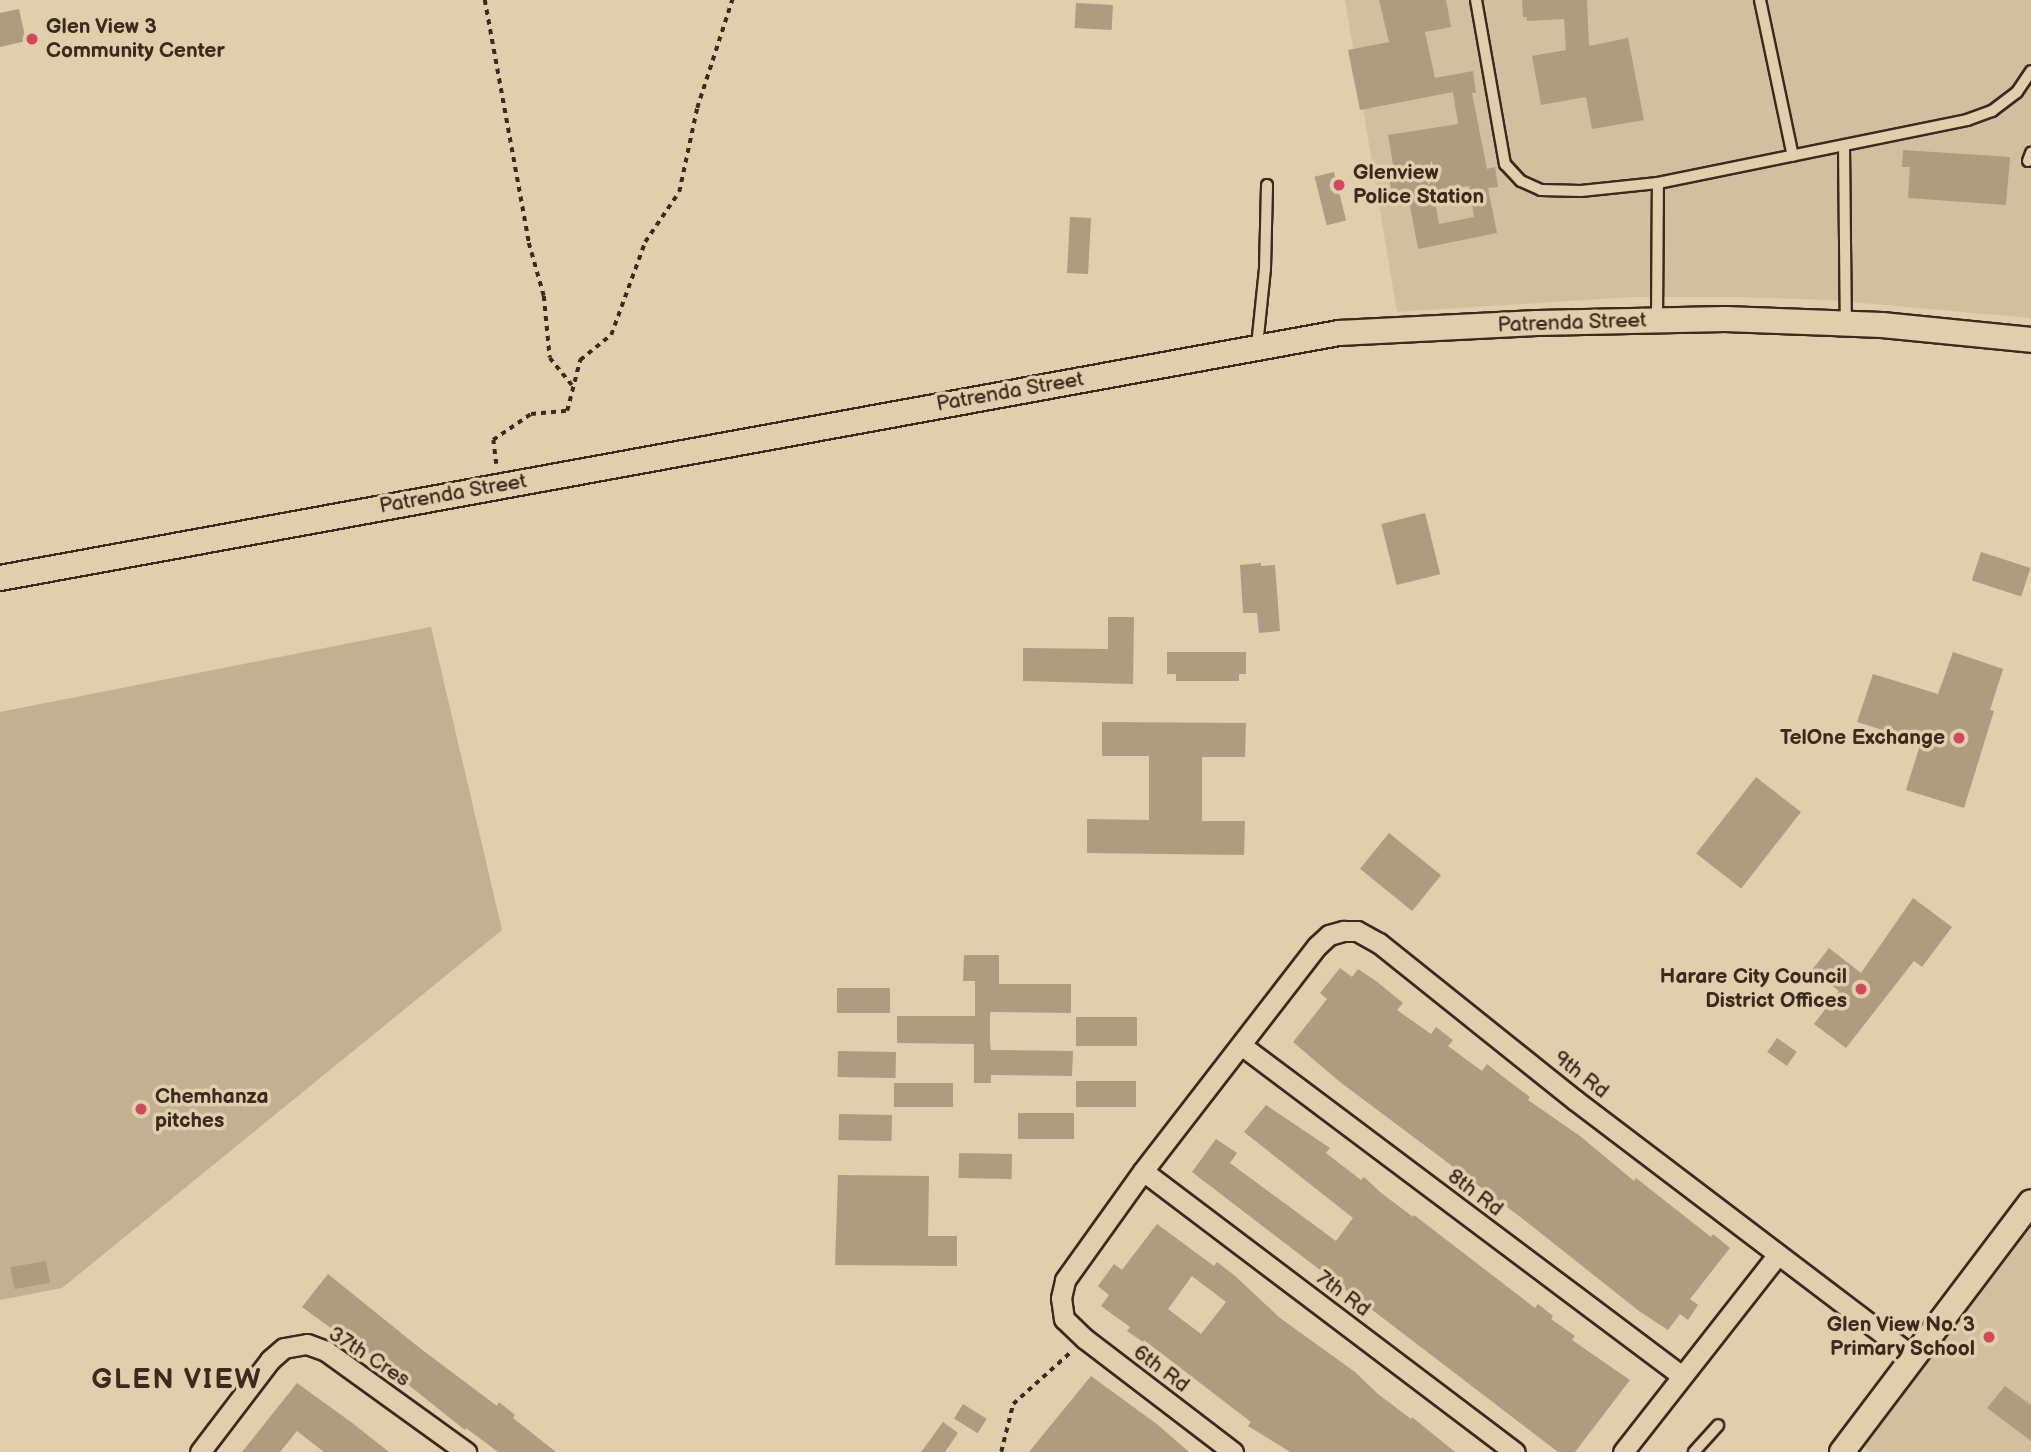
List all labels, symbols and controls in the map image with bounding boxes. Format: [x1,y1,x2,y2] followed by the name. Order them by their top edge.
[46,14,225,64] place label: Glen View 3 Community Center
[24,31,40,47] marker: Glen View 3 Community Center
[1353,160,1484,210] place label: Glenview Police Station
[1331,177,1347,193] marker: Glenview Police Station
[1497,308,1647,338] street label: Patrenda Street
[934,367,1086,417] street label: Patrenda Street
[377,469,529,519] street label: Patrenda Street
[1780,725,1945,751] place label: TelOne Exchange
[1951,730,1967,746] marker: TelOne Exchange
[1659,964,1847,1014] place label: Harare City Council District Offices
[1853,981,1869,997] marker: Harare City Council District Offices
[1548,1046,1614,1104] street label: 9th Rd
[155,1084,269,1134] place label: Chemhanza pitches
[133,1101,149,1117] marker: Chemhanza pitches
[1442,1164,1508,1222] street label: 8th Rd
[1311,1266,1375,1322] street label: 7th Rd
[1826,1312,1975,1362] place label: Glen View No. 3 Primary School
[324,1321,414,1393] street label: 37th Cres
[1981,1329,1997,1345] marker: Glen View No. 3 Primary School
[1128,1340,1194,1398] street label: 6th Rd
[92,1363,262,1397] district label: GLEN VIEW

